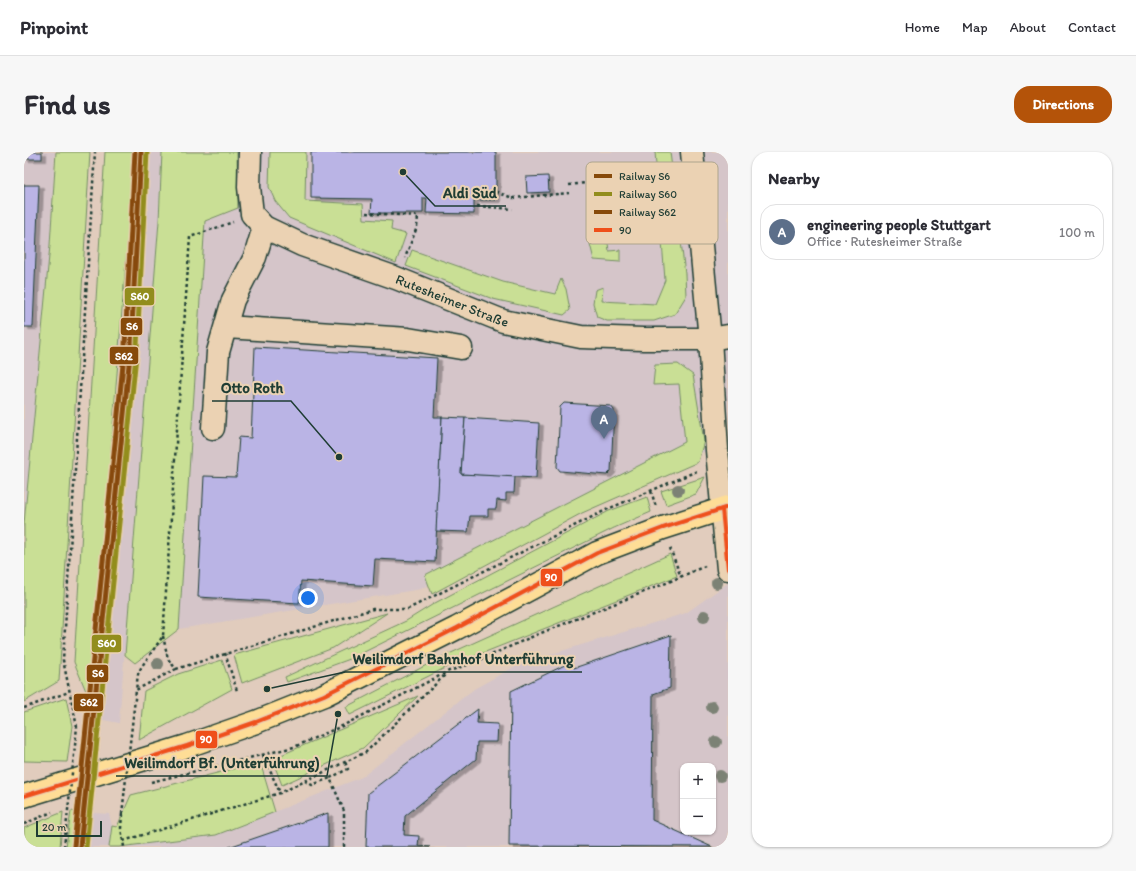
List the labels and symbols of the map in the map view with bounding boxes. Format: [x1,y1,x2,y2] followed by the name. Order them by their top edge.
[586,162,718,244] legend
[619,170,670,183] text: Railway S6
[435,179,506,206] callout: Aldi Süd
[442,184,498,202] text: Aldi Süd
[619,188,677,201] text: Railway S60
[619,206,676,219] text: Railway S62
[619,224,632,237] text: 90
[393,270,510,330] street label: Rutesheimer Straße
[124,287,155,306] line badge: S60
[131,290,150,303] text: S60
[120,317,143,336] line badge: S6
[126,320,138,333] text: S6
[109,346,139,365] line badge: S62
[115,350,133,363] text: S62
[212,374,291,401] callout: Otto Roth
[221,379,284,397] text: Otto Roth
[591,406,617,439] pin: A
[540,568,563,587] line badge: 90
[545,571,557,584] text: 90
[298,588,318,608] your location
[91,634,122,653] line badge: S60
[98,637,117,650] text: S60
[345,645,582,672] callout: Weilimdorf Bahnhof Unterführung
[352,650,574,669] text: Weilimdorf Bahnhof Unterführung
[86,664,109,683] line badge: S6
[92,667,104,680] text: S6
[73,693,104,712] line badge: S62
[80,696,98,709] text: S62
[195,730,218,749] line badge: 90
[200,733,212,746] text: 90
[116,749,327,776] callout: Weilimdorf Bf. (Unterführung)
[124,754,320,773] text: Weilimdorf Bf. (Unterführung)
[36,819,102,838] scale bar

